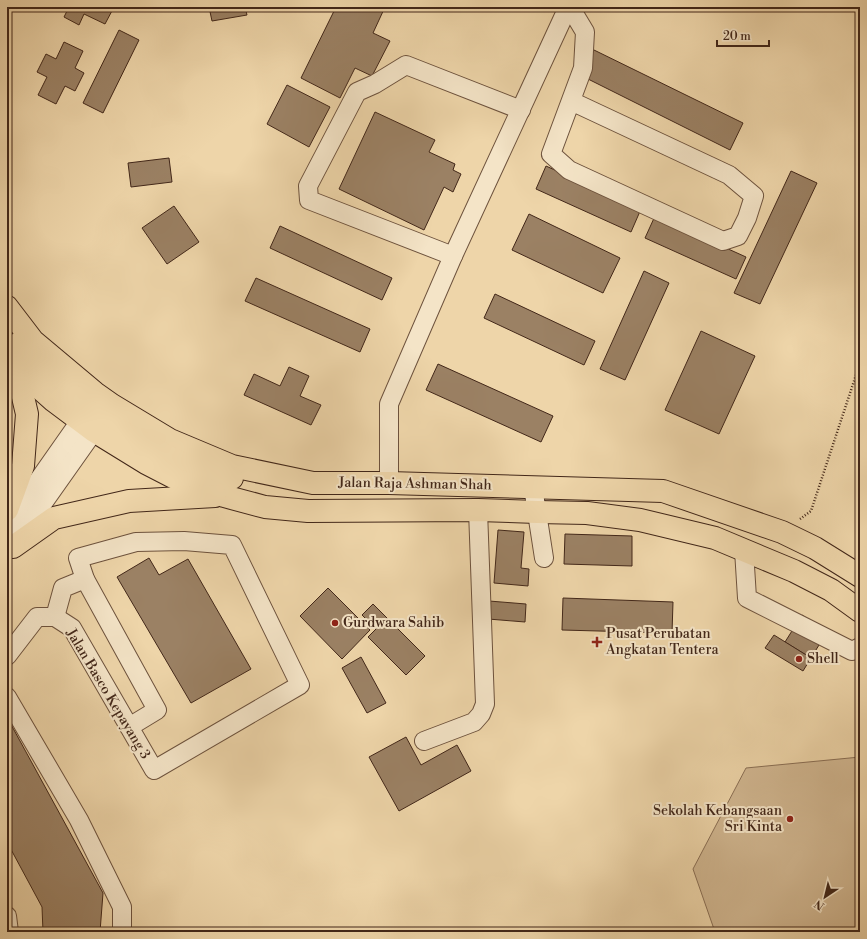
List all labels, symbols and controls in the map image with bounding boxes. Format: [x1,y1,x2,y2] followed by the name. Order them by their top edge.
[717,22,769,48] scale bar
[723,29,751,44] text: 20 m
[337,474,493,494] street label: Jalan Raja Ashman Shah
[343,614,444,632] place label: Gurdwara Sahib
[330,618,340,628] marker: Gurdwara Sahib
[61,625,154,763] street label: Jalan Basco Kepayang 3
[605,625,719,659] place label: Pusat Perubatan Angkatan Tentera
[591,636,603,648] marker: Pusat Perubatan Angkatan Tentera
[807,650,839,668] place label: Shell
[794,654,804,664] marker: Shell
[653,802,783,836] place label: Sekolah Kebangsaan Sri Kinta
[785,814,795,824] marker: Sekolah Kebangsaan Sri Kinta
[805,877,845,917] north arrow
[812,896,827,913] text: N

